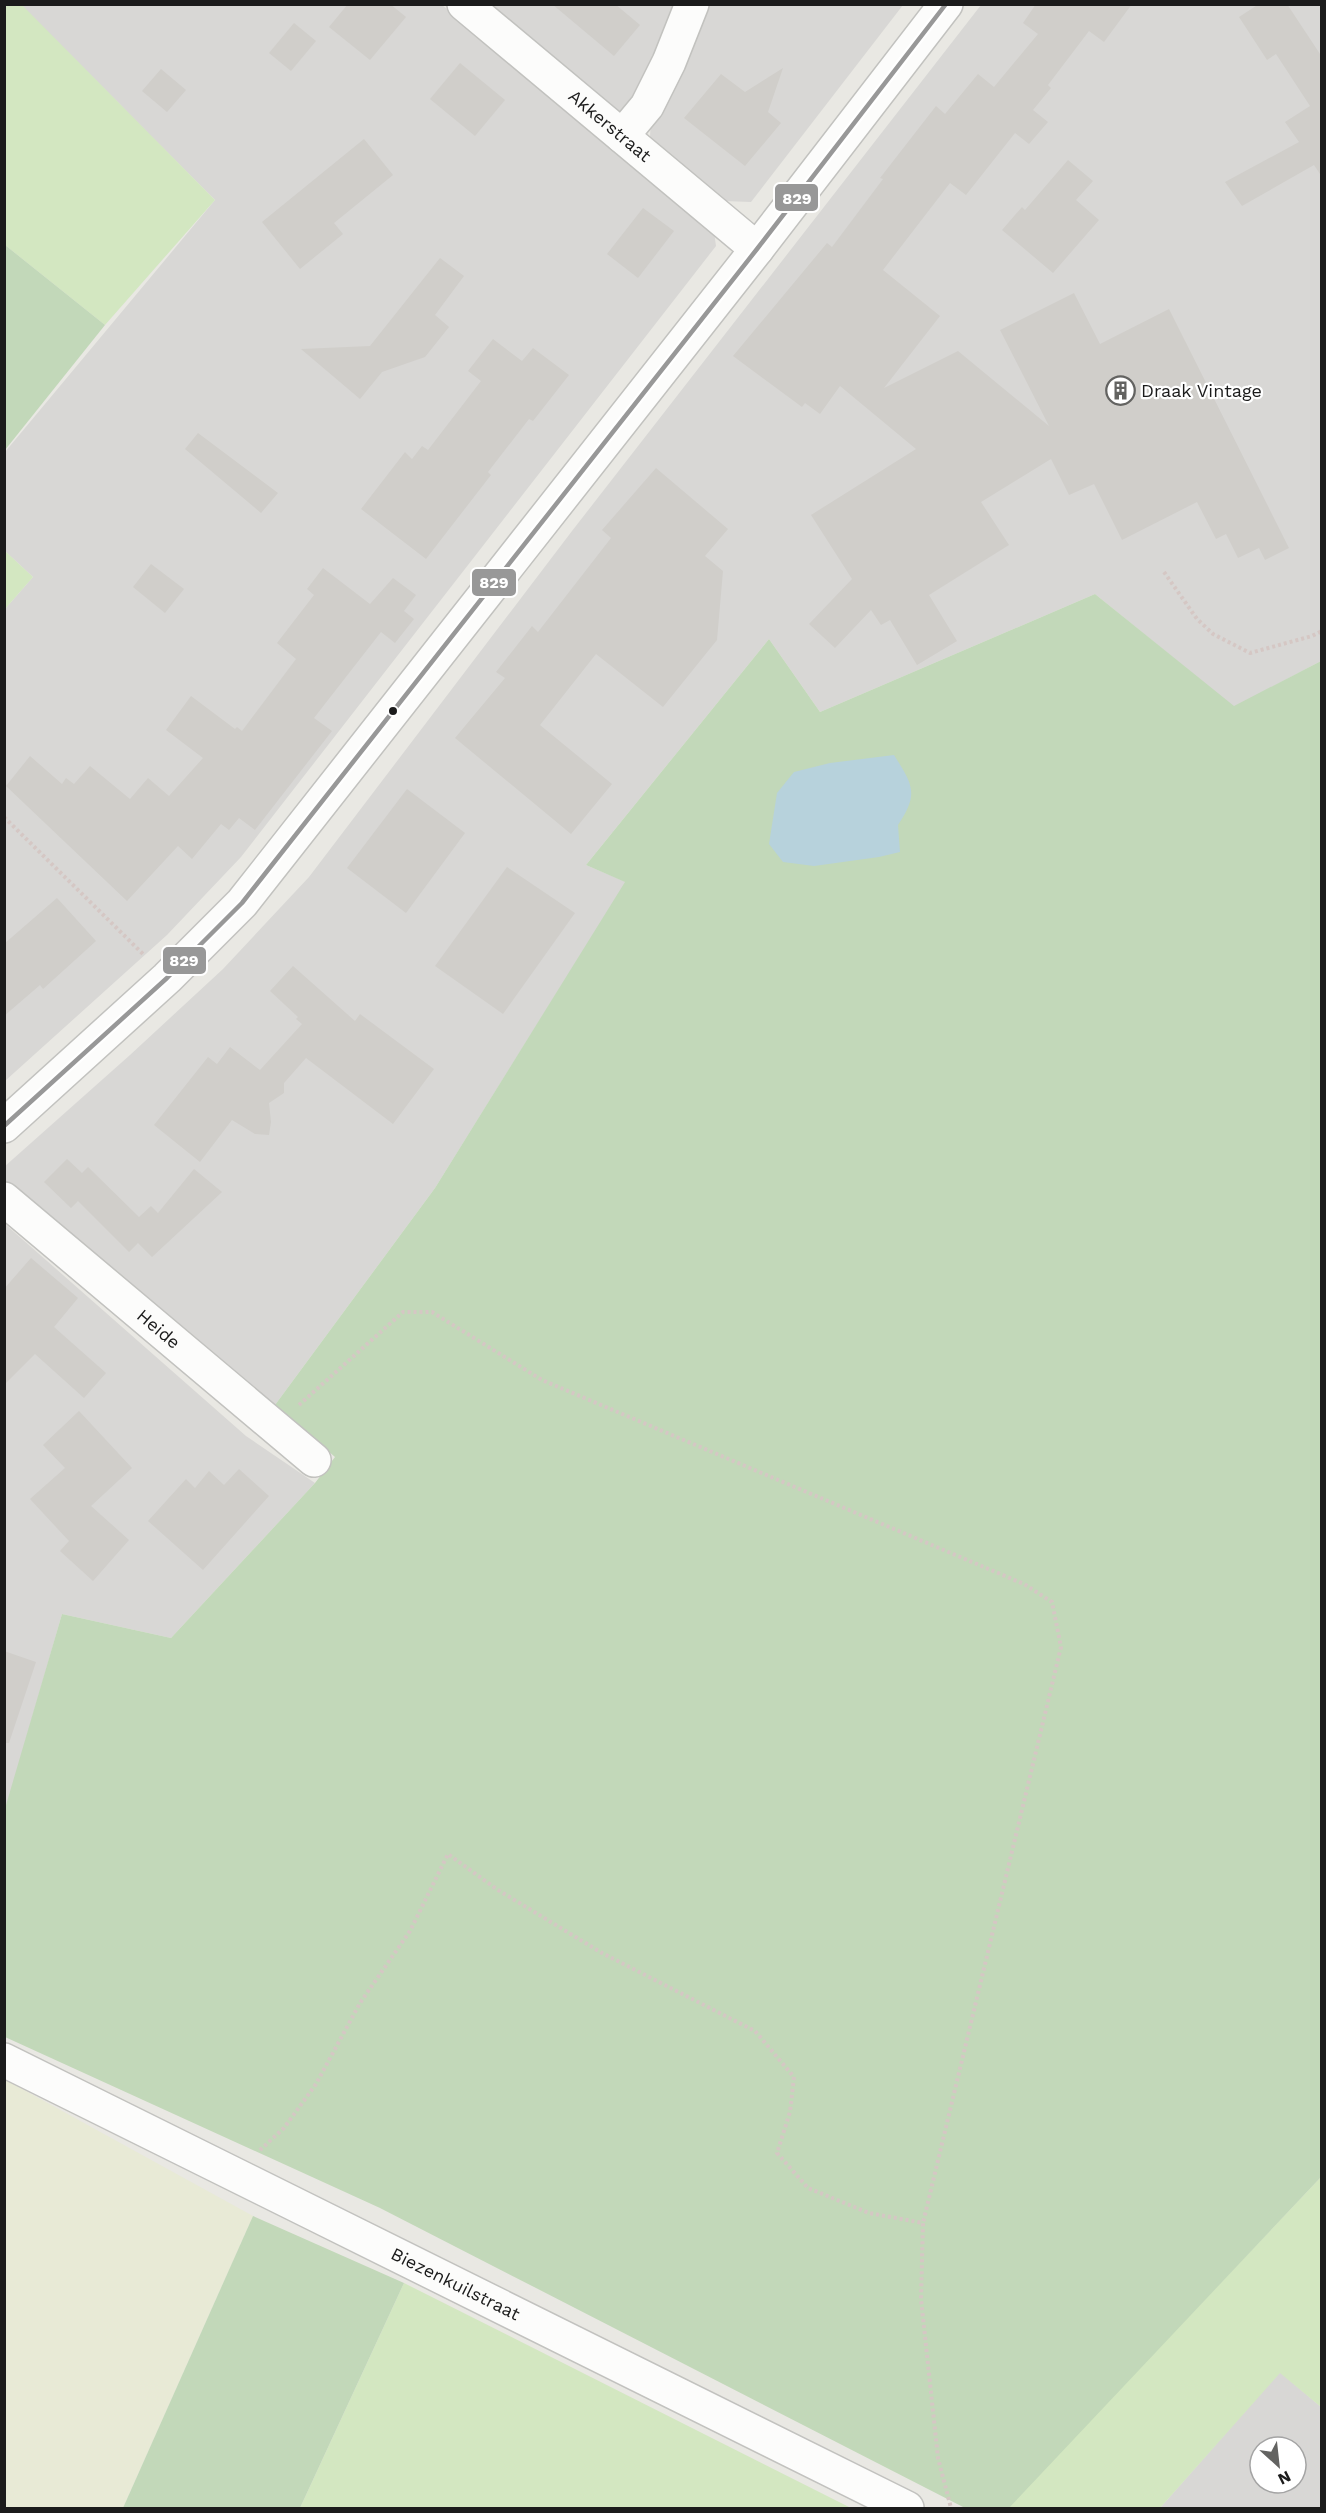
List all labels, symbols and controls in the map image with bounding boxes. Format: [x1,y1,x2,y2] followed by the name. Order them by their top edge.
[565,85,656,166] street label: Akkerstraat
[774,183,819,212] line badge: 829
[782,189,812,208] text: 829
[1104,375,1136,407] building icon: Draak Vintage
[1141,380,1262,401] place label: Draak Vintage
[471,568,517,597] line badge: 829
[479,573,509,592] text: 829
[387,705,399,717] unlabelled marker
[162,946,207,975] line badge: 829
[169,951,199,970] text: 829
[133,1305,185,1353] street label: Heide
[388,2243,524,2325] street label: Biezenkuilstraat
[1248,2435,1308,2495] north arrow
[1275,2467,1294,2489] text: N

